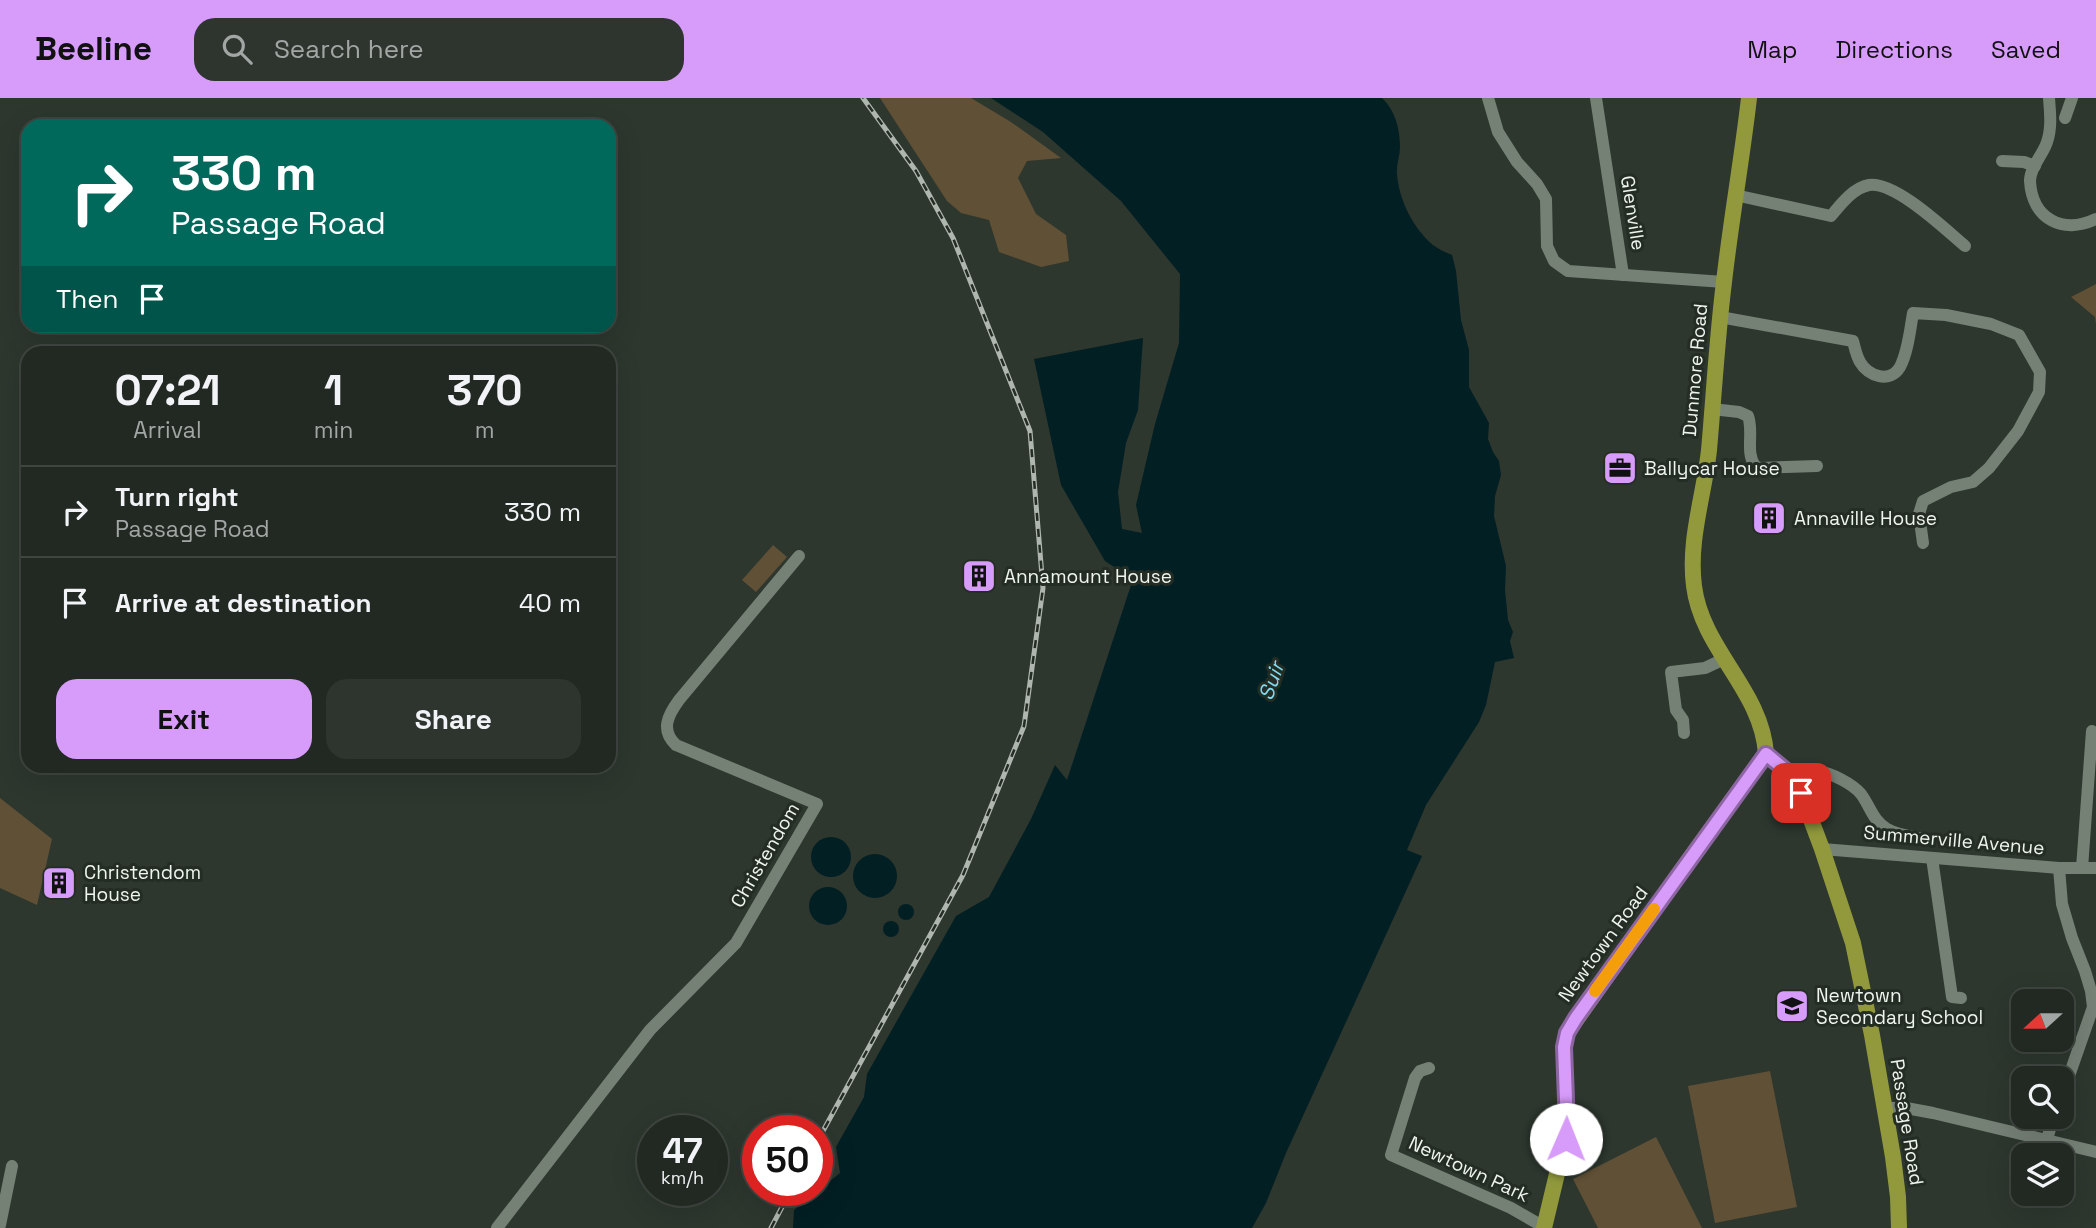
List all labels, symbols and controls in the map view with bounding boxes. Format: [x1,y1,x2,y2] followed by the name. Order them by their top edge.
[194,18,684,81] search box
[35,28,152,70] text: Beeline
[218,30,256,68] icon: search
[274,32,424,66] text: Search here
[1747,34,1797,65] text: Map
[1835,34,1953,65] text: Directions
[1991,34,2061,65] text: Saved
[171,142,317,204] text: 330 m
[56,147,147,238] icon: right
[1615,174,1651,252] street label: Glenville
[171,203,386,243] text: Passage Road
[133,280,171,318] icon: arrive
[56,282,119,316] text: Then
[1677,302,1713,438] street label: Dunmore Road
[114,364,220,417] text: 07:21
[324,364,343,417] text: 1
[447,364,523,417] text: 370
[133,415,202,445] text: Arrival
[314,415,353,445] text: min
[475,415,495,445] text: m
[1601,449,1639,487] office icon: Ballycar House
[1644,456,1780,481] place label: Ballycar House
[115,480,239,514] text: Turn right
[56,493,94,531] icon: right
[504,495,581,529] text: 330 m
[1750,499,1788,537] building icon: Annaville House
[1794,506,1937,531] place label: Annaville House
[115,514,270,544] text: Passage Road
[960,557,998,595] building icon: Annamount House
[1004,564,1172,589] place label: Annamount House
[56,584,94,622] icon: arrive
[115,586,372,620] text: Arrive at destination
[519,586,581,620] text: 40 m
[1252,656,1291,704] water label: Suir
[56,679,312,759] button: Exit
[326,679,581,759] button: Share
[1771,763,1831,823] pin
[1782,774,1820,812] icon: arrive
[725,798,805,912] street label: Christendom
[1862,820,2046,860] street label: Summerville Avenue
[84,860,201,907] place label: Christendom House
[40,864,78,902] building icon: Christendom House
[1553,881,1653,1007] street label: Newtown Road
[1816,983,1983,1030] place label: Newtown Secondary School
[1773,987,1811,1025] school or university icon: Newtown Secondary School
[2011,989,2074,1052] north arrow
[2011,989,2074,1206] map controls
[1885,1057,1929,1187] street label: Passage Road
[2011,1066,2074,1129] button: search
[1529,1102,1603,1176] position arrow
[742,1115,833,1206] speed limit sign: 50
[662,1129,703,1173] text: 47
[1405,1130,1533,1208] street label: Newtown Park
[2011,1143,2074,1206] button: layers
[661,1166,704,1189] text: km/h

